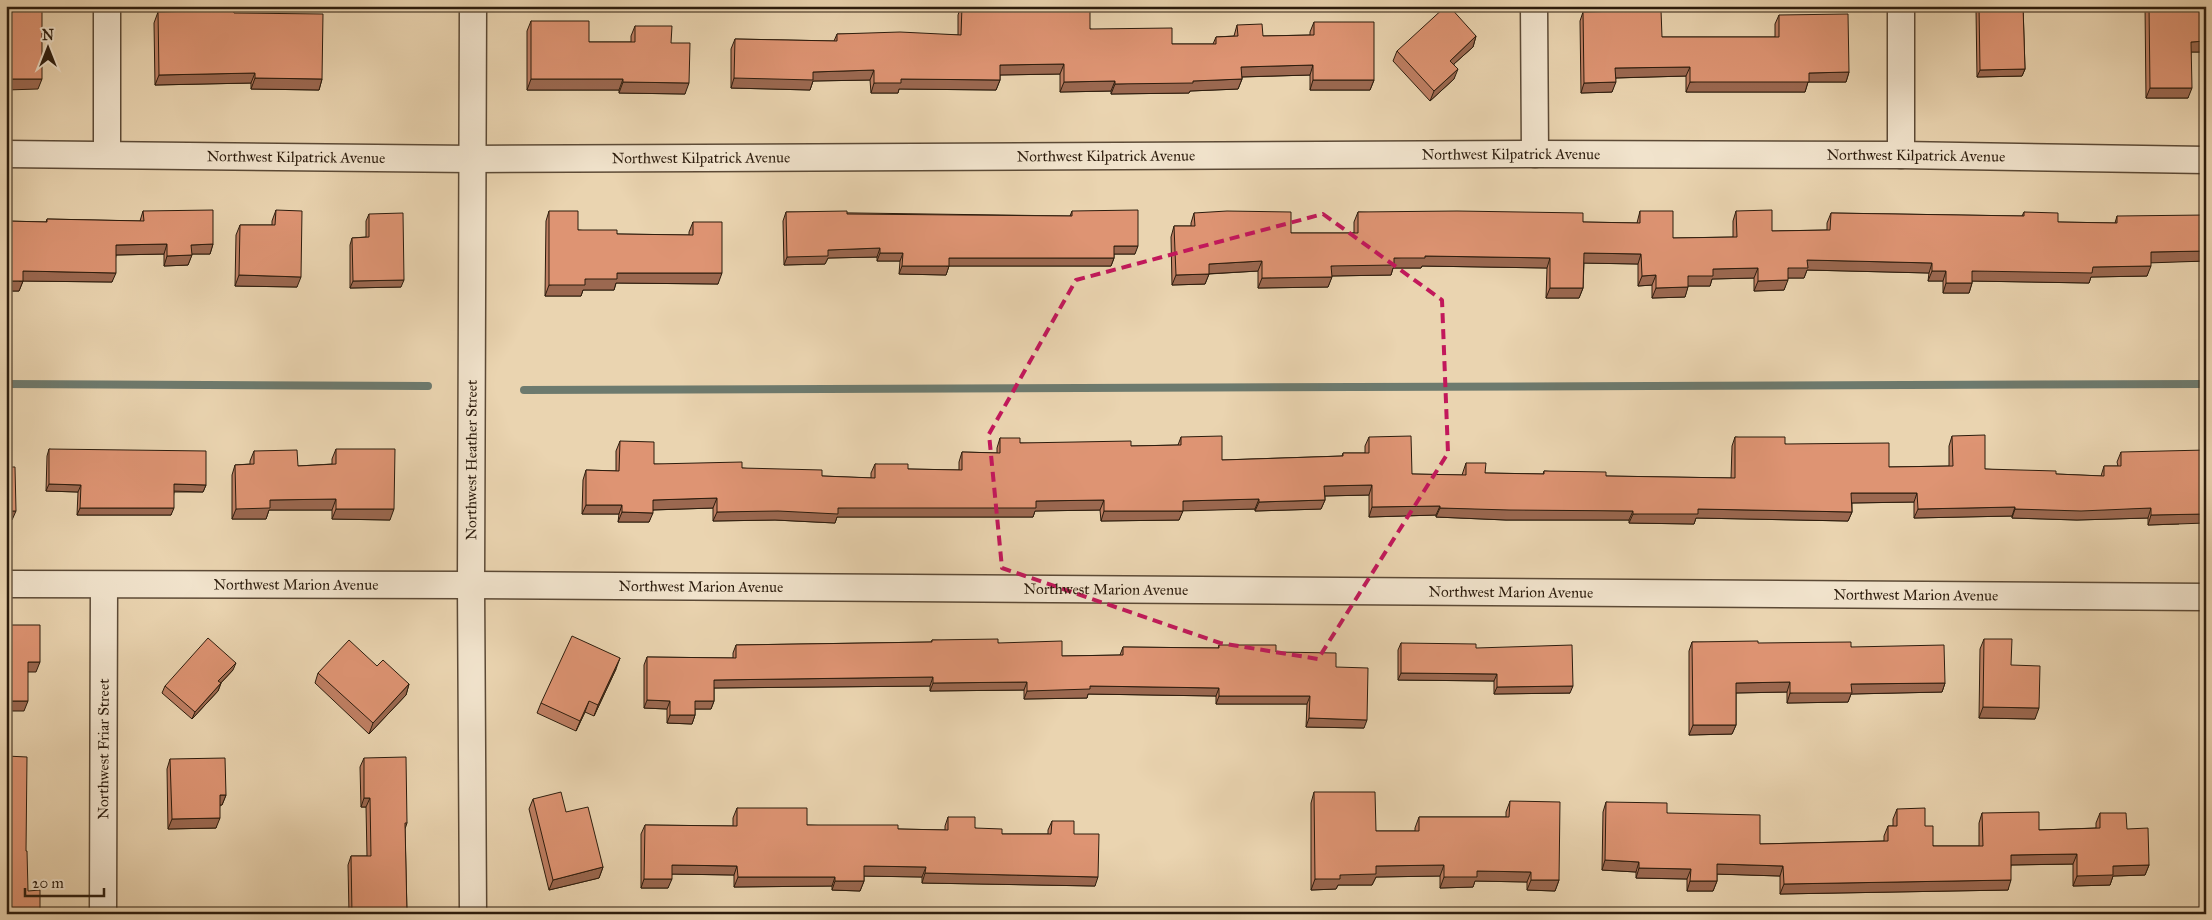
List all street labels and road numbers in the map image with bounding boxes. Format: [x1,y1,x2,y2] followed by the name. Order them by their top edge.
[1422,145,1600,164] street label: Northwest Kilpatrick Avenue
[1827,146,2005,166] street label: Northwest Kilpatrick Avenue
[207,147,385,167] street label: Northwest Kilpatrick Avenue
[1017,147,1195,165] street label: Northwest Kilpatrick Avenue
[612,149,790,167] street label: Northwest Kilpatrick Avenue
[462,379,481,540] street label: Northwest Heather Street
[214,575,378,594] street label: Northwest Marion Avenue
[619,577,783,596] street label: Northwest Marion Avenue
[1024,580,1188,599] street label: Northwest Marion Avenue
[1429,583,1593,602] street label: Northwest Marion Avenue
[1833,585,1998,605] street label: Northwest Marion Avenue
[94,678,113,819] street label: Northwest Friar Street

